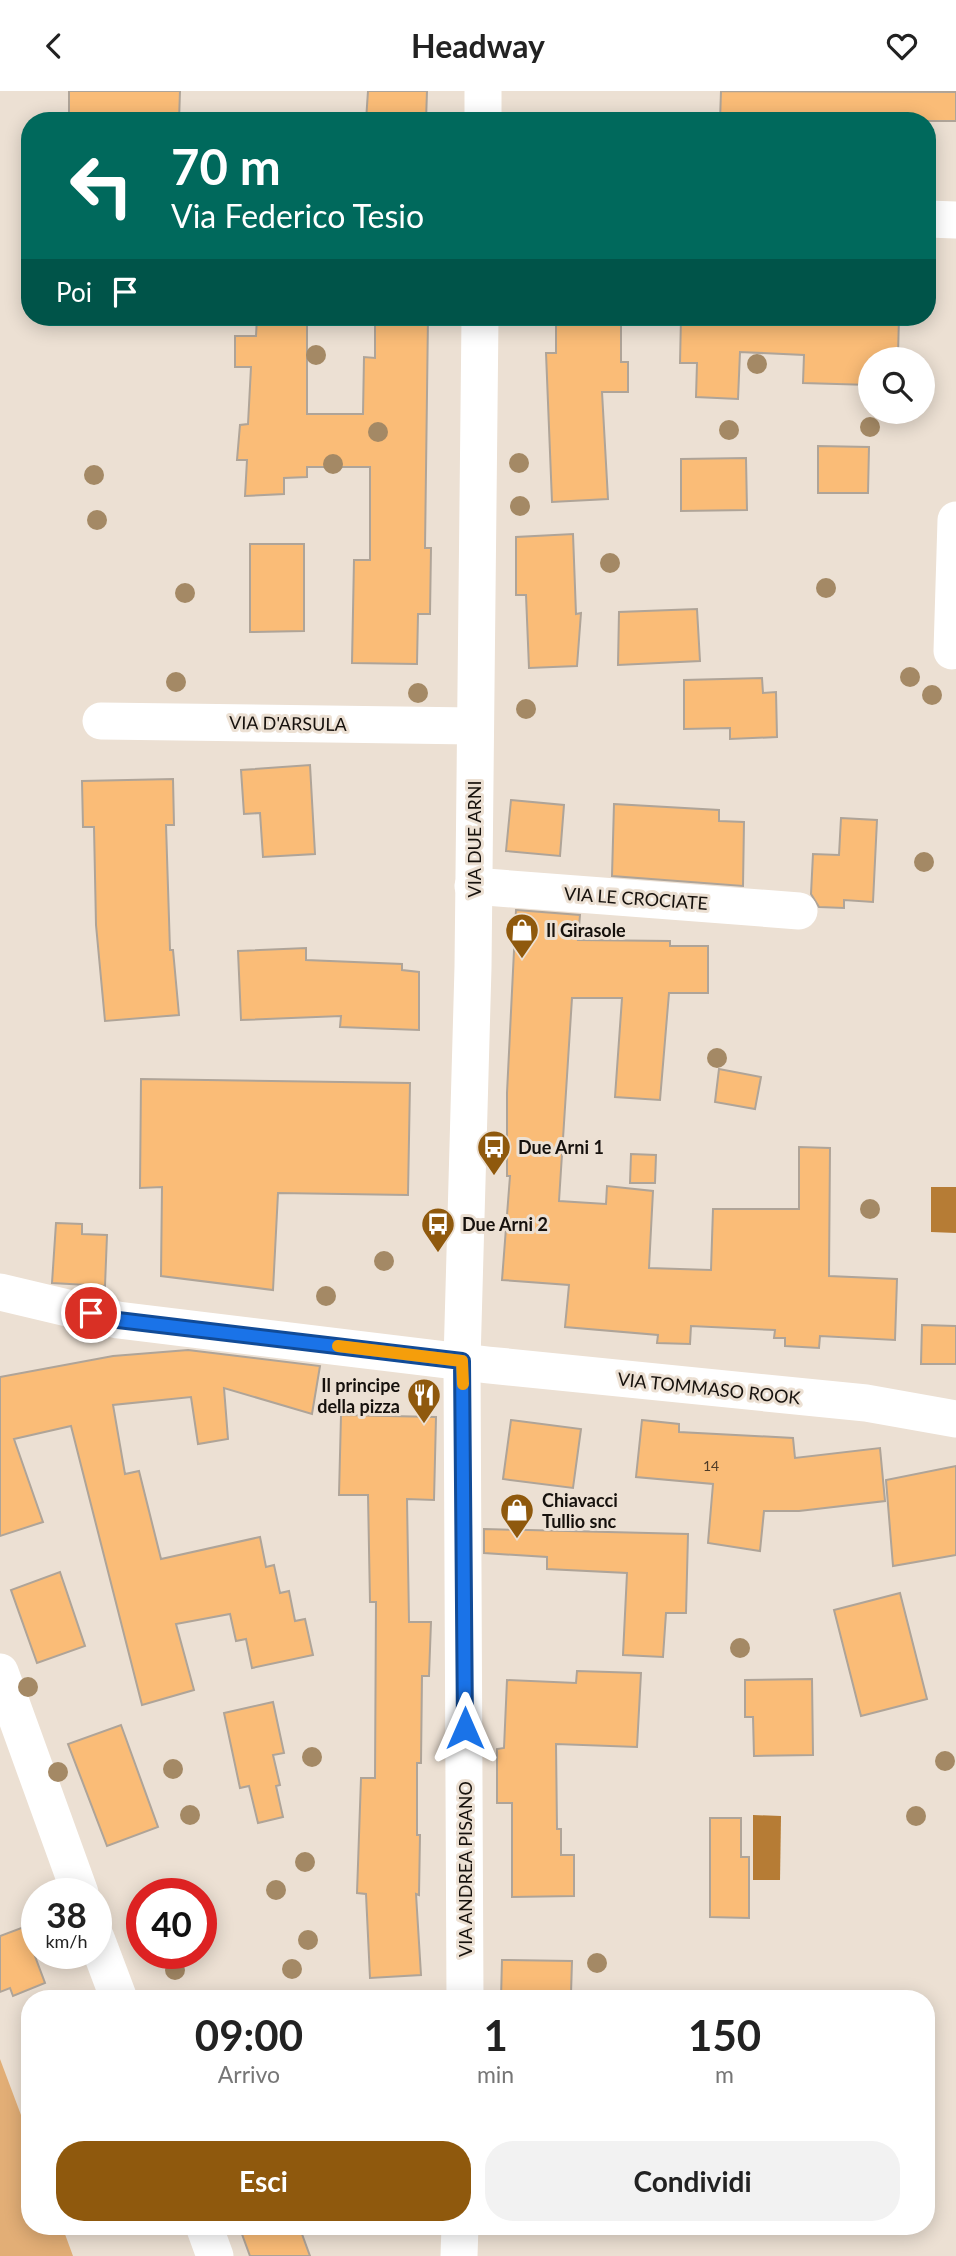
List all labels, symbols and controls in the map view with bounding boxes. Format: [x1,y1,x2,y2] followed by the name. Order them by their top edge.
[411,26,545,65] text: Headway
[35,27,73,65] icon: back
[883,27,921,65] icon: heart
[171,137,281,195] text: 70 m
[56,140,147,231] icon: left
[171,196,424,235] text: Via Federico Tesio
[106,273,144,311] icon: arrive
[56,276,92,308] text: Poi
[858,347,935,424] map controls
[858,347,935,424] button: search
[229,711,348,735] street label: VIA D'ARSULA
[463,781,485,898] street label: VIA DUE ARNI
[563,882,709,914] street label: VIA LE CROCIATE
[503,911,541,960] shop icon: Il Girasole
[546,919,626,941] place label: Il Girasole
[475,1128,513,1177] bus stop icon: Due Arni 1
[518,1136,604,1158] place label: Due Arni 1
[419,1205,457,1254] bus stop icon: Due Arni 2
[462,1213,548,1235] place label: Due Arni 2
[61,1283,121,1343] pin
[72,1294,110,1332] icon: arrive
[617,1367,802,1409] street label: VIA TOMMASO ROOK
[317,1374,400,1417] place label: Il principe della pizza
[405,1376,443,1425] restaurant icon: Il principe della pizza
[703,1457,719,1474] house number: 14
[542,1489,618,1532] place label: Chiavacci Tullio snc
[498,1491,536,1540] shop icon: Chiavacci Tullio snc
[428,1691,502,1765] position arrow
[454,1781,476,1957] street label: VIA ANDREA PISANO
[126,1878,217,1969] speed limit sign: 40
[46,1893,87,1935] text: 38
[45,1930,88,1952] text: km/h
[195,2010,303,2060] text: 09:00
[483,2010,508,2060] text: 1
[688,2010,761,2060] text: 150
[218,2060,280,2088] text: Arrivo
[477,2060,514,2088] text: min
[715,2060,734,2088] text: m
[56,2141,471,2221] button: Esci
[485,2141,900,2221] button: Condividi

